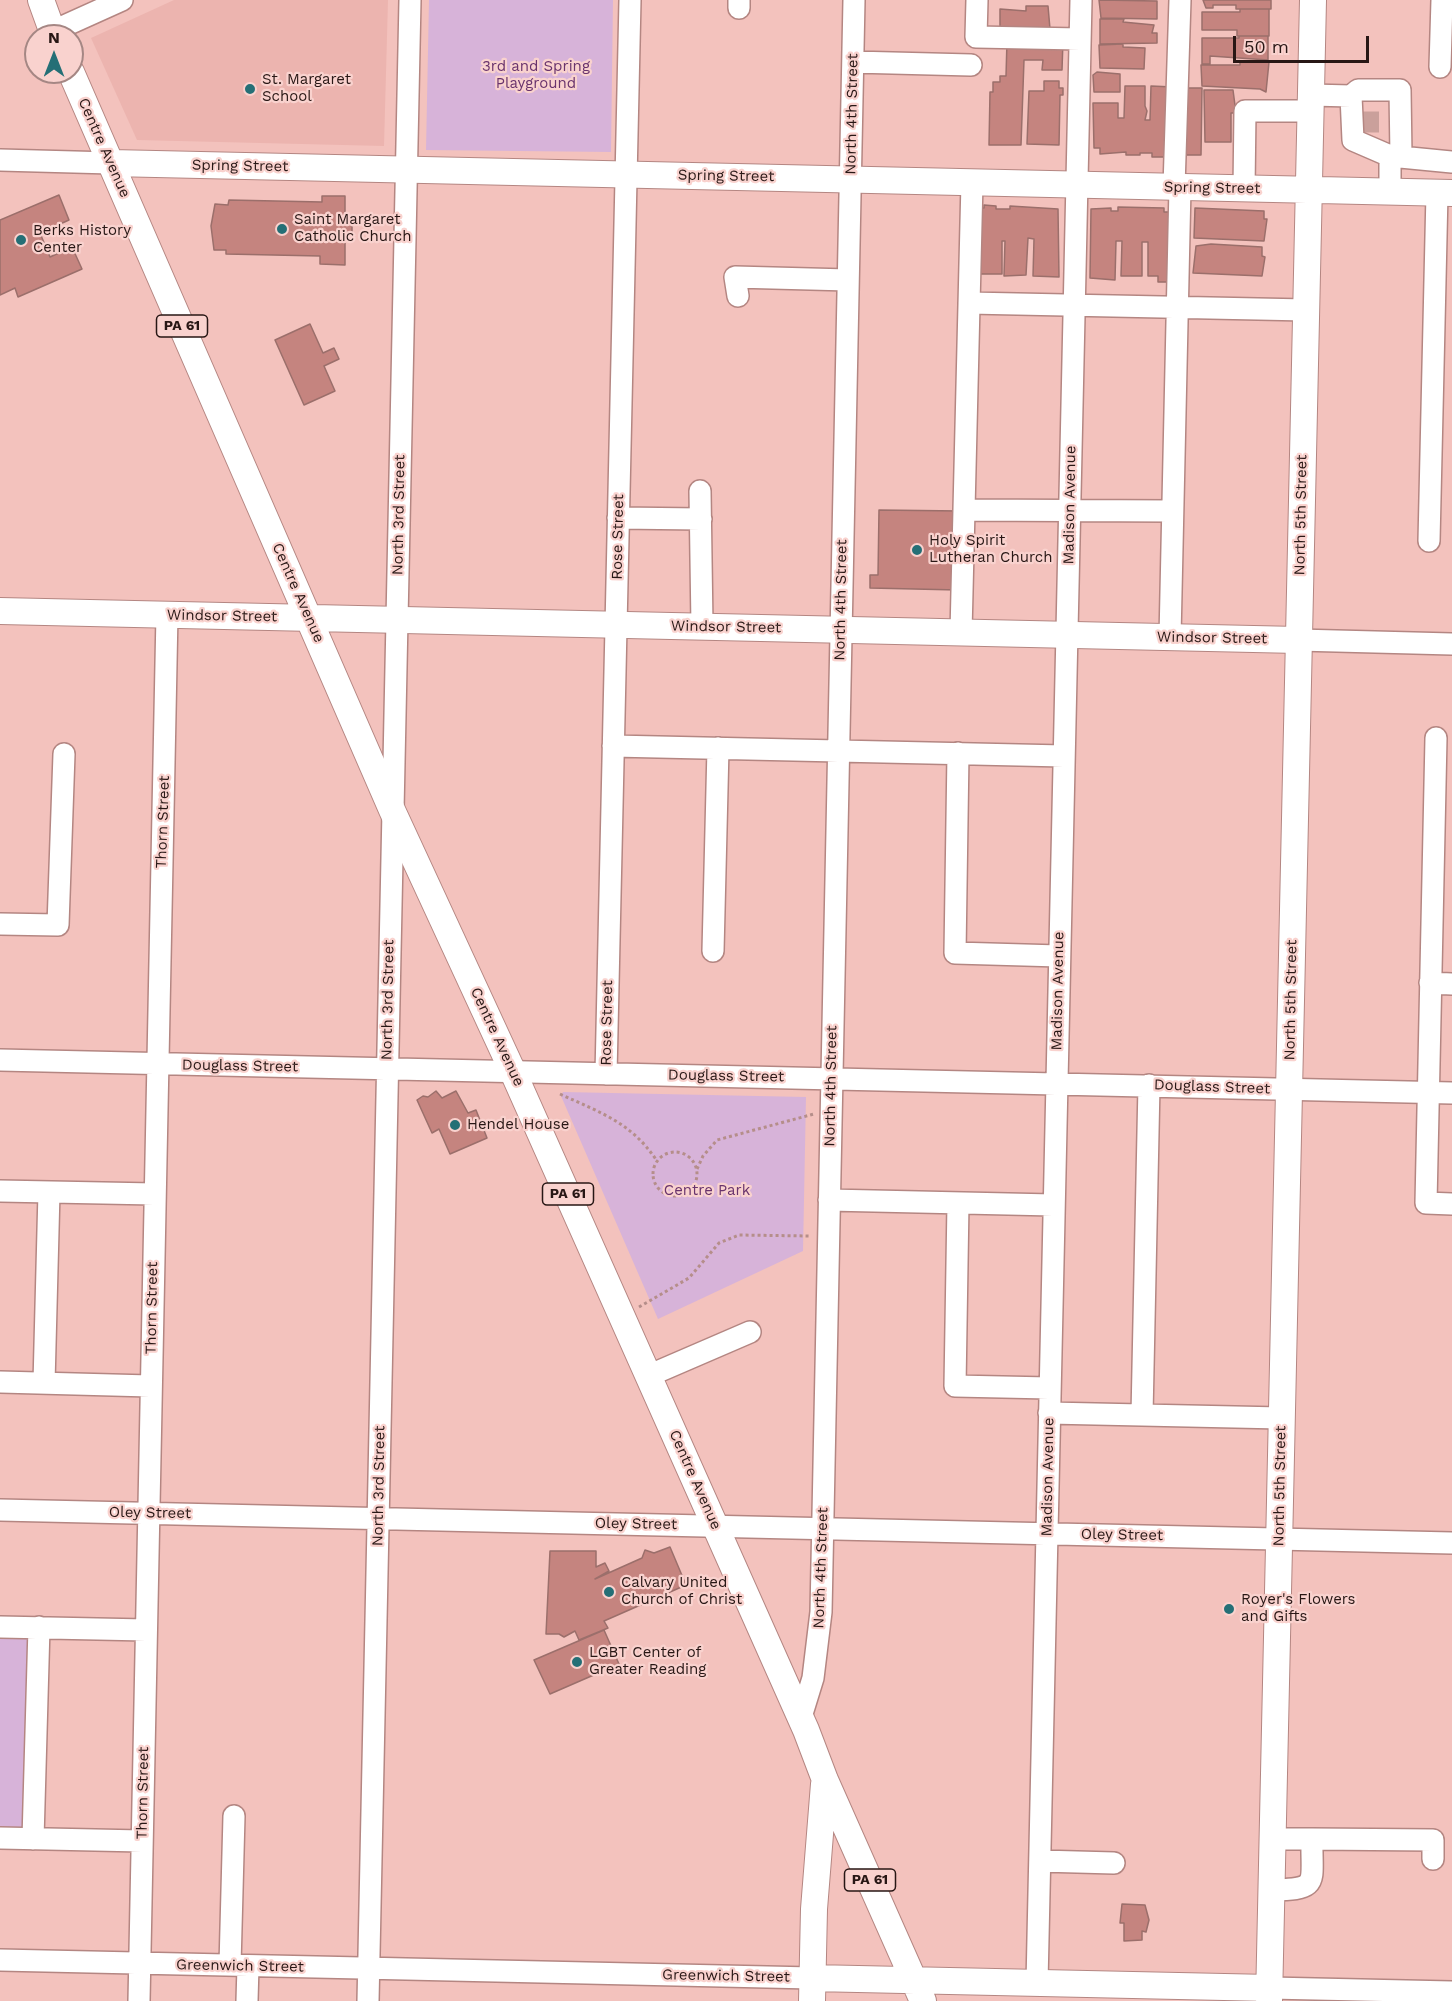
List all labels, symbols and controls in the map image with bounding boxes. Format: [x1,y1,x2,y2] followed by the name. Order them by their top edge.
[24,24,84,84] north arrow
[1236,24,1372,62] scale bar
[48,28,60,47] text: N
[1244,36,1289,57] text: 50 m
[842,53,862,175] street label: North 4th Street
[482,58,590,93] park label: 3rd and Spring Playground
[262,71,351,106] place label: St. Margaret School
[243,82,257,96] marker: St. Margaret School
[74,95,134,201] street label: Centre Avenue
[192,156,288,176] street label: Spring Street
[678,166,774,186] street label: Spring Street
[1164,178,1260,198] street label: Spring Street
[294,211,412,246] place label: Saint Margaret Catholic Church
[33,222,131,257] place label: Berks History Center
[275,222,289,236] marker: Saint Margaret Catholic Church
[14,233,28,247] marker: Berks History Center
[156,315,207,337] road number: PA 61
[1060,445,1080,565] street label: Madison Avenue
[1291,454,1311,576] street label: North 5th Street
[389,455,409,575] street label: North 3rd Street
[608,494,628,580] street label: Rose Street
[929,532,1052,567] place label: Holy Spirit Lutheran Church
[831,539,851,661] street label: North 4th Street
[268,540,328,646] street label: Centre Avenue
[910,543,924,557] marker: Holy Spirit Lutheran Church
[167,606,277,626] street label: Windsor Street
[671,617,781,637] street label: Windsor Street
[1157,628,1267,648] street label: Windsor Street
[152,775,174,869] street label: Thorn Street
[1048,931,1068,1051] street label: Madison Avenue
[1281,939,1301,1061] street label: North 5th Street
[378,940,398,1060] street label: North 3rd Street
[597,980,617,1066] street label: Rose Street
[466,985,528,1089] street label: Centre Avenue
[821,1025,841,1147] street label: North 4th Street
[182,1056,298,1076] street label: Douglass Street
[668,1066,784,1086] street label: Douglass Street
[1154,1076,1270,1098] street label: Douglass Street
[467,1116,569,1134] place label: Hendel House
[448,1118,462,1132] marker: Hendel House
[664,1182,750,1200] park label: Centre Park
[542,1183,594,1205] road number: PA 61
[142,1261,162,1355] street label: Thorn Street
[1038,1417,1058,1537] street label: Madison Avenue
[1270,1425,1290,1547] street label: North 5th Street
[369,1426,389,1546] street label: North 3rd Street
[665,1427,725,1533] street label: Centre Avenue
[109,1503,191,1523] street label: Oley Street
[810,1507,832,1629] street label: North 4th Street
[595,1514,677,1534] street label: Oley Street
[1081,1525,1163,1545] street label: Oley Street
[621,1574,742,1609] place label: Calvary United Church of Christ
[602,1585,616,1599] marker: Calvary United Church of Christ
[1241,1591,1356,1626] place label: Royer's Flowers and Gifts
[1222,1602,1236,1616] marker: Royer's Flowers and Gifts
[589,1644,706,1679] place label: LGBT Center of Greater Reading
[570,1655,584,1669] marker: LGBT Center of Greater Reading
[133,1746,153,1840] street label: Thorn Street
[844,1869,896,1891] road number: PA 61
[176,1956,304,1976] street label: Greenwich Street
[662,1966,790,1986] street label: Greenwich Street

